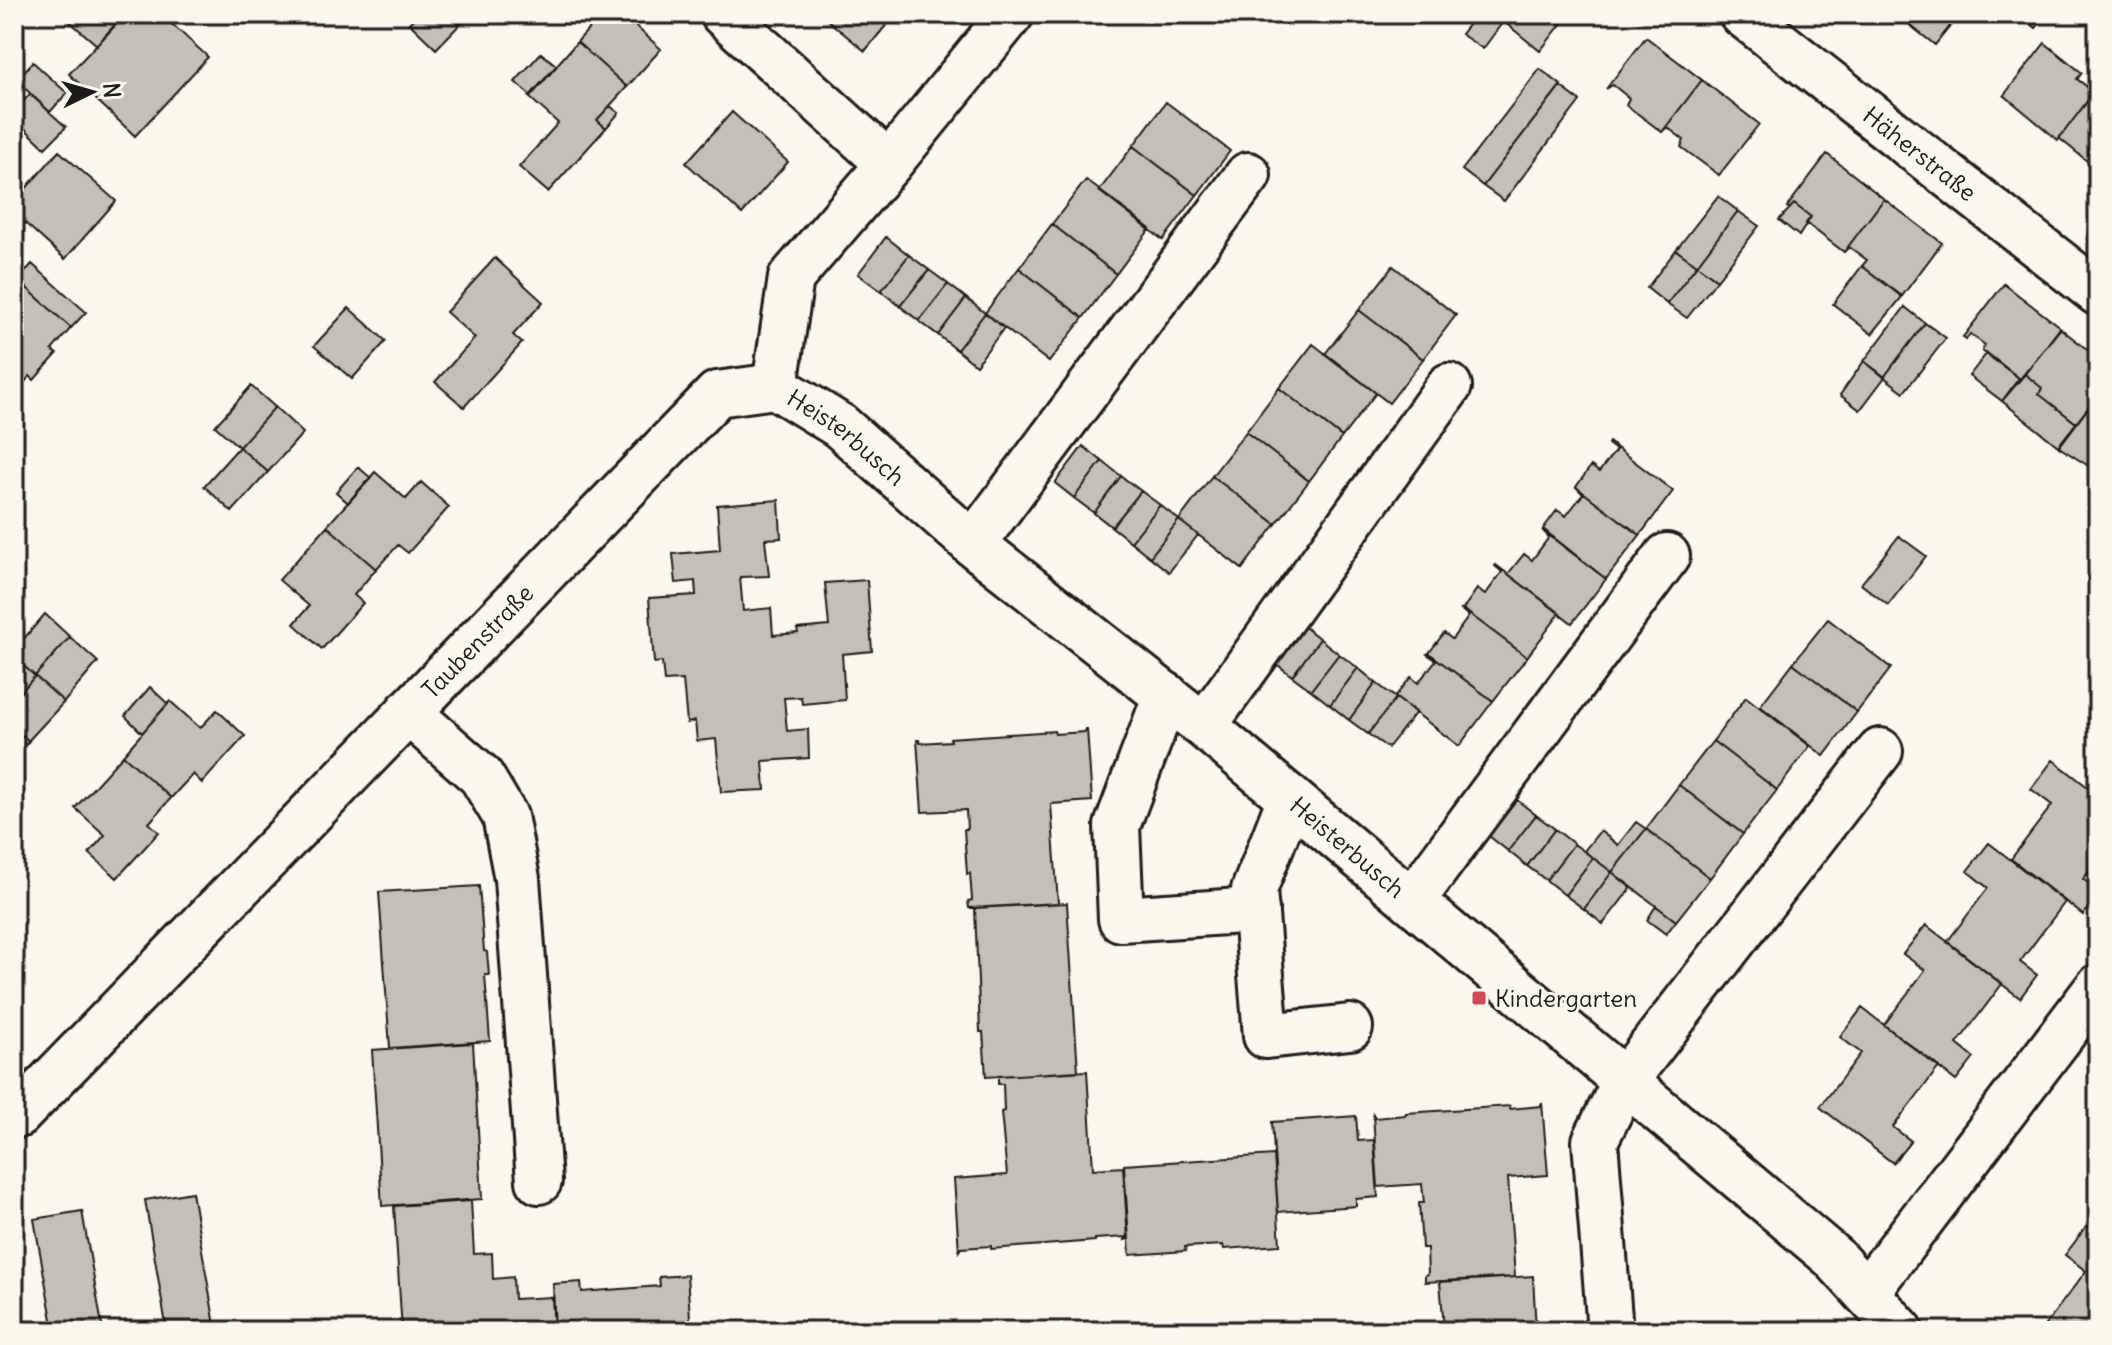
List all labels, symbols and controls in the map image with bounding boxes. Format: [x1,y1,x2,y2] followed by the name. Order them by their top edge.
[52,52,132,132] north arrow
[97,81,127,99] text: N
[1857,100,1983,207] street label: Häherstraße
[782,382,911,492] street label: Heisterbusch
[415,578,539,704] street label: Taubenstraße
[1284,790,1411,904] street label: Heisterbusch
[1495,983,1637,1013] place label: Kindergarten
[1470,989,1488,1007] marker: Kindergarten

